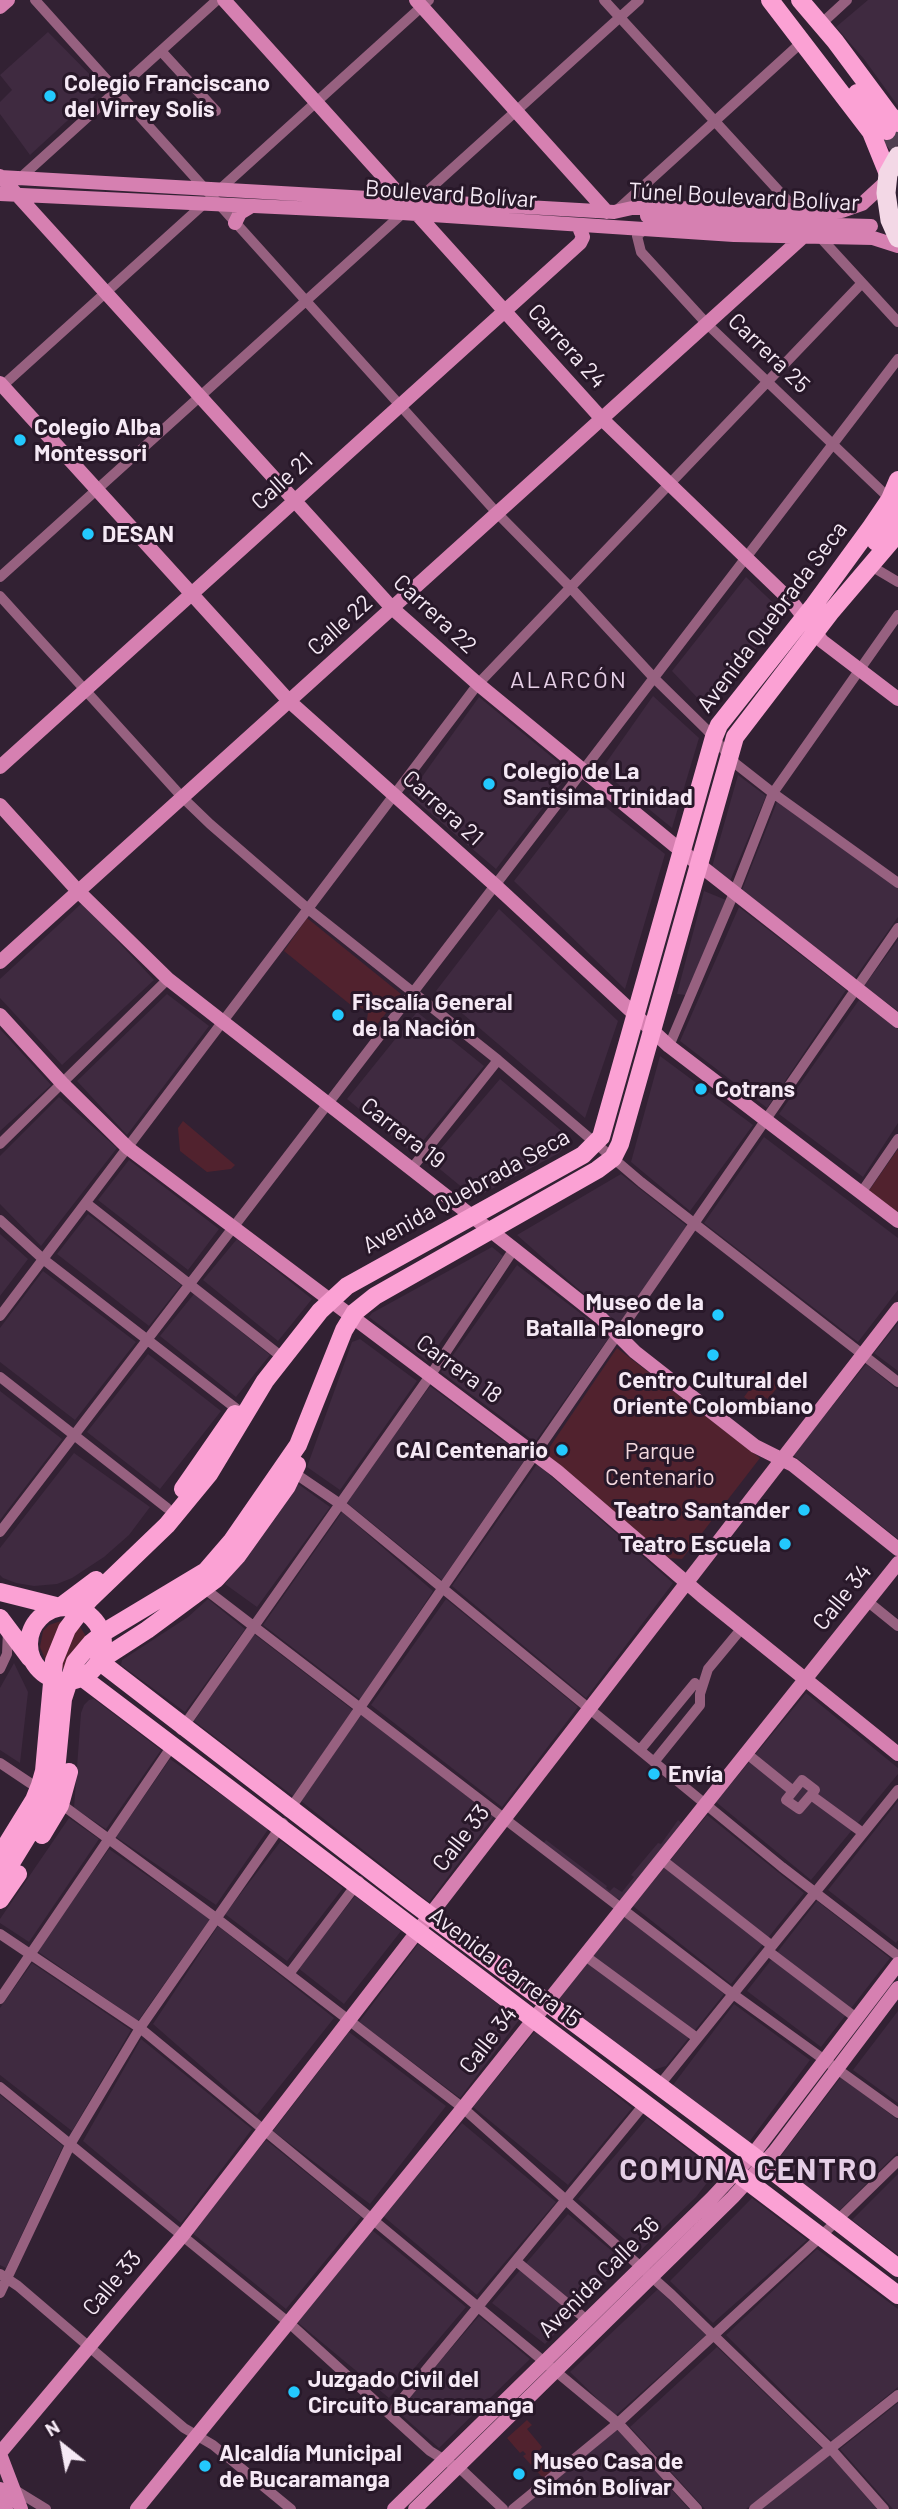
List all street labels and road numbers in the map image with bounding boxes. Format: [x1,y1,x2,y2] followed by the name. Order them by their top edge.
[364,174,538,214] street label: Boulevard Bolívar
[628,177,860,217] street label: Túnel Boulevard Bolívar
[522,298,612,394] street label: Carrera 24
[722,307,816,399] street label: Carrera 25
[246,446,318,516] street label: Calle 21
[691,516,853,718] street label: Avenida Quebrada Seca
[388,569,482,659] street label: Carrera 22
[302,589,378,661] street label: Calle 22
[397,765,489,851] street label: Carrera 21
[355,1092,451,1174] street label: Carrera 19
[358,1123,574,1259] street label: Avenida Quebrada Seca
[411,1329,507,1409] street label: Carrera 18
[807,1558,877,1636] street label: Calle 34
[427,1799,495,1877] street label: Calle 33
[424,1901,586,2033] street label: Avenida Carrera 15
[453,2001,523,2079] street label: Calle 34
[533,2211,665,2343] street label: Avenida Calle 36
[77,2245,147,2321] street label: Calle 33

